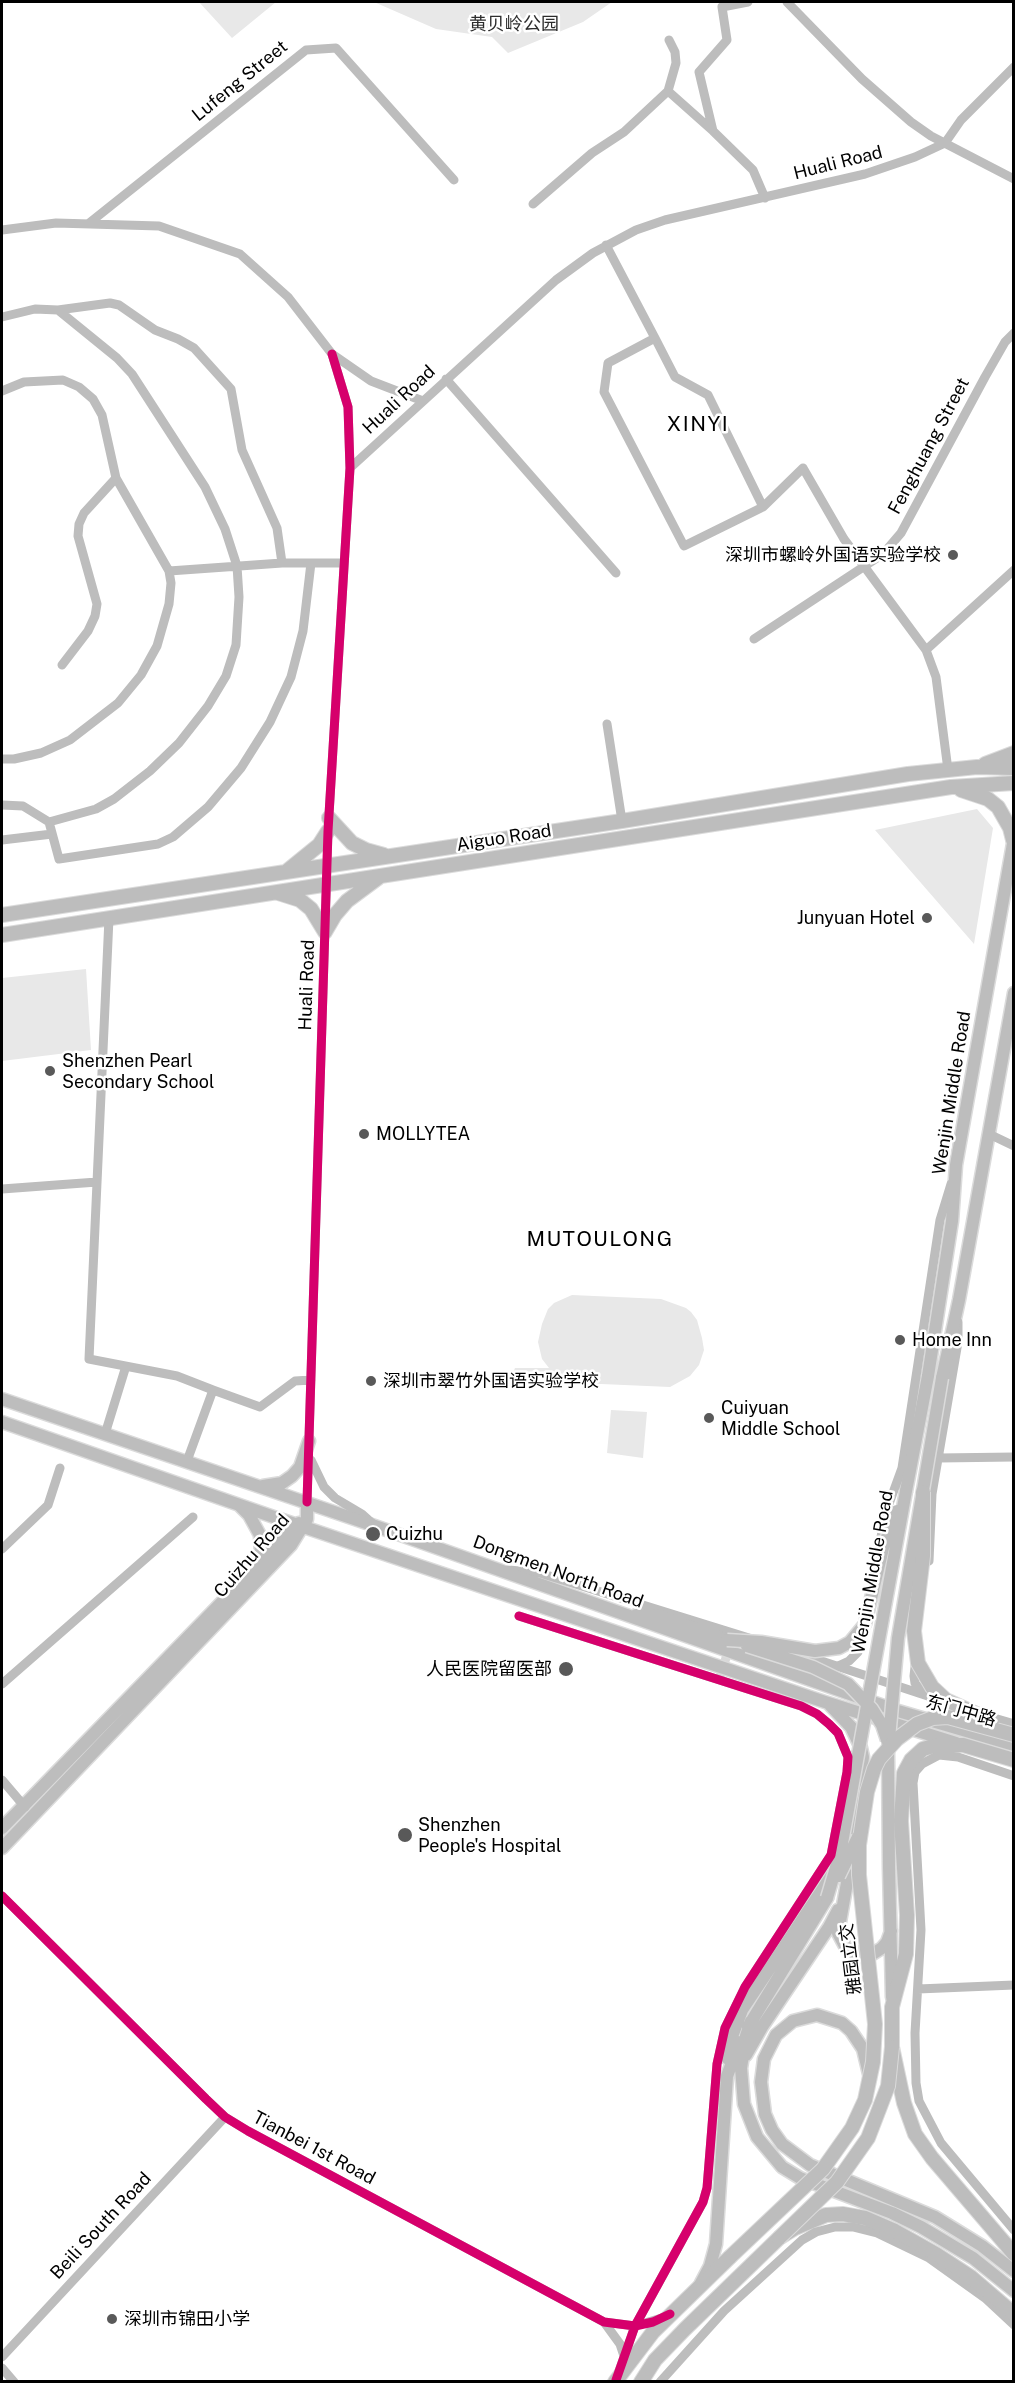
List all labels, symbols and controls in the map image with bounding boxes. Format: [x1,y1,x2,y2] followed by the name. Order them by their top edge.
[469,13,559,35] park label: 黄贝岭公园
[188,36,292,126] street label: Lufeng Street
[791,142,885,184] street label: Huali Road
[358,361,440,439] street label: Huali Road
[884,374,974,518] street label: Fenghuang Street
[667,412,729,438] district label: XINYI
[725,544,941,566] place label: 深圳市螺岭外国语实验学校
[946,548,960,562] marker: 深圳市螺岭外国语实验学校
[455,820,553,856] street label: Aiguo Road
[797,907,915,929] place label: Junyuan Hotel
[920,911,934,925] marker: Junyuan Hotel
[295,939,319,1031] street label: Huali Road
[928,1010,976,1176] street label: Wenjin Middle Road
[62,1050,214,1092] place label: Shenzhen Pearl Secondary School
[43,1064,57,1078] marker: Shenzhen Pearl Secondary School
[376,1123,470,1145] place label: MOLLYTEA
[357,1127,371,1141] marker: MOLLYTEA
[526,1227,674,1253] district label: MUTOULONG
[912,1329,992,1351] place label: Home Inn
[893,1333,907,1347] marker: Home Inn
[383,1370,599,1392] place label: 深圳市翠竹外国语实验学校
[364,1374,378,1388] marker: 深圳市翠竹外国语实验学校
[721,1397,840,1440] place label: Cuiyuan Middle School
[702,1411,716,1425] marker: Cuiyuan Middle School
[848,1489,898,1655] street label: Wenjin Middle Road
[210,1510,294,1602] street label: Cuizhu Road
[386,1523,443,1545] place label: Cuizhu
[364,1525,382,1543] marker: Cuizhu
[470,1531,646,1613] street label: Dongmen North Road
[426,1658,552,1680] place label: 人民医院留医部
[557,1660,575,1678] marker: 人民医院留医部
[923,1691,999,1731] street label: 东门中路
[418,1814,561,1856] place label: Shenzhen People's Hospital
[396,1826,414,1844] marker: Shenzhen People's Hospital
[836,1922,866,1996] street label: 雅园立交
[249,2107,379,2189] street label: Tianbei 1st Road
[46,2168,156,2284] street label: Beili South Road
[124,2308,250,2330] place label: 深圳市锦田小学
[105,2312,119,2326] marker: 深圳市锦田小学

